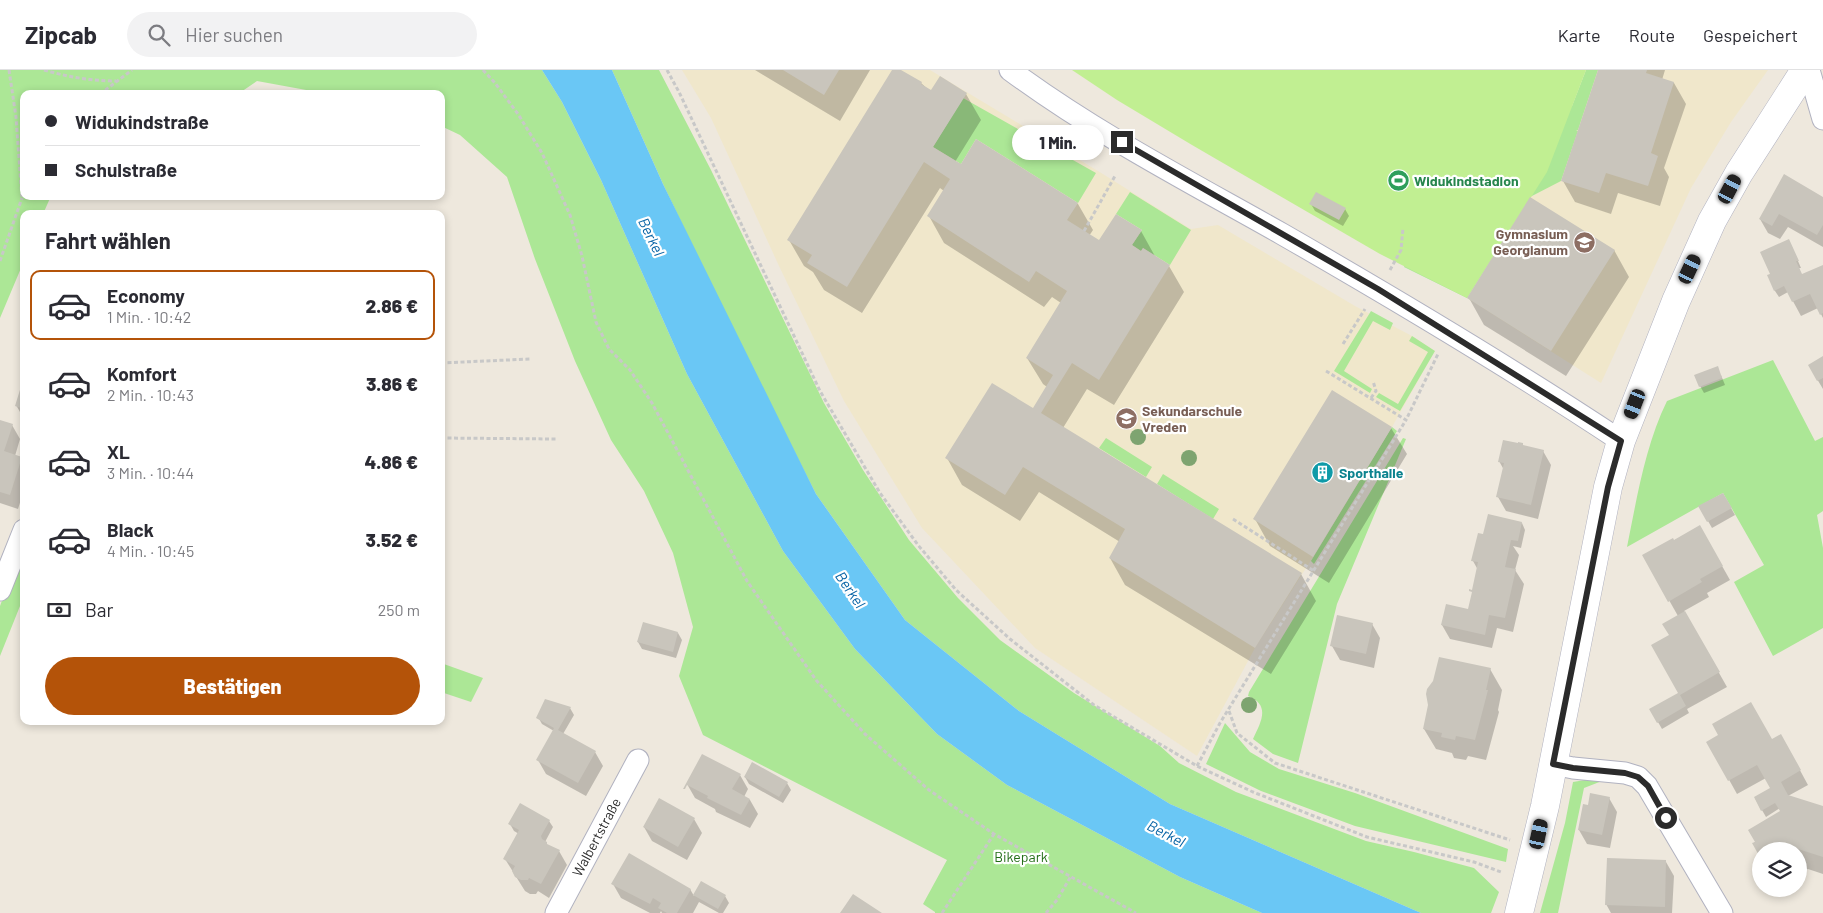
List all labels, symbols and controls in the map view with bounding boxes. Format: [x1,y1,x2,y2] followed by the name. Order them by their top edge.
[127,12,477,57] search box
[25,20,97,49] text: Zipcab
[145,21,173,49] icon: search
[185,23,283,46] text: Hier suchen
[1558,24,1601,46] text: Karte
[1629,24,1675,46] text: Route
[1703,24,1798,46] text: Gespeichert
[75,110,209,133] text: Widukindstraße
[1012,124,1104,160] callout: 1 Min.
[1111,131,1133,153] route end
[1039,133,1077,152] text: 1 Min.
[75,158,177,181] text: Schulstraße
[1386,169,1410,193] sports icon: Widukindstadion
[1414,172,1519,189] place label: Widukindstadion
[1716,172,1743,206] car
[635,215,669,259] water label: Berkel
[1493,225,1568,258] place label: Gymnasium Georgianum
[45,227,171,253] text: Fahrt wählen
[1572,230,1596,254] school or university icon: Gymnasium Georgianum
[1676,252,1703,286] car
[47,283,92,328] icon: car
[107,284,185,307] text: Economy
[366,294,418,317] text: 2.86 €
[107,307,191,326] text: 1 Min. · 10:42
[47,361,92,406] icon: car
[107,362,177,385] text: Komfort
[366,372,418,395] text: 3.86 €
[107,385,194,404] text: 2 Min. · 10:43
[1622,387,1647,421] car
[1142,402,1242,435] place label: Sekundarschule Vreden
[1114,407,1138,431] school or university icon: Sekundarschule Vreden
[47,439,92,484] icon: car
[107,440,130,463] text: XL
[364,450,418,473] text: 4.86 €
[1311,461,1335,485] building icon: Sporthalle
[107,463,194,482] text: 3 Min. · 10:44
[1339,464,1404,481] place label: Sporthalle
[47,517,92,562] icon: car
[107,518,154,541] text: Black
[365,528,418,551] text: 3.52 €
[107,541,194,560] text: 4 Min. · 10:45
[832,568,870,612] water label: Berkel
[45,596,73,624] icon: cash
[85,598,113,621] text: Bar
[378,600,420,619] text: 250 m
[45,657,420,715] button: Bestätigen
[568,795,624,879] street label: Walbertstraße
[1655,807,1677,829] route start
[1144,816,1189,851] water label: Berkel
[1528,818,1549,850] car
[1752,842,1807,897] map controls
[1752,842,1807,897] button: layers
[994,848,1048,865] park label: Bikepark

